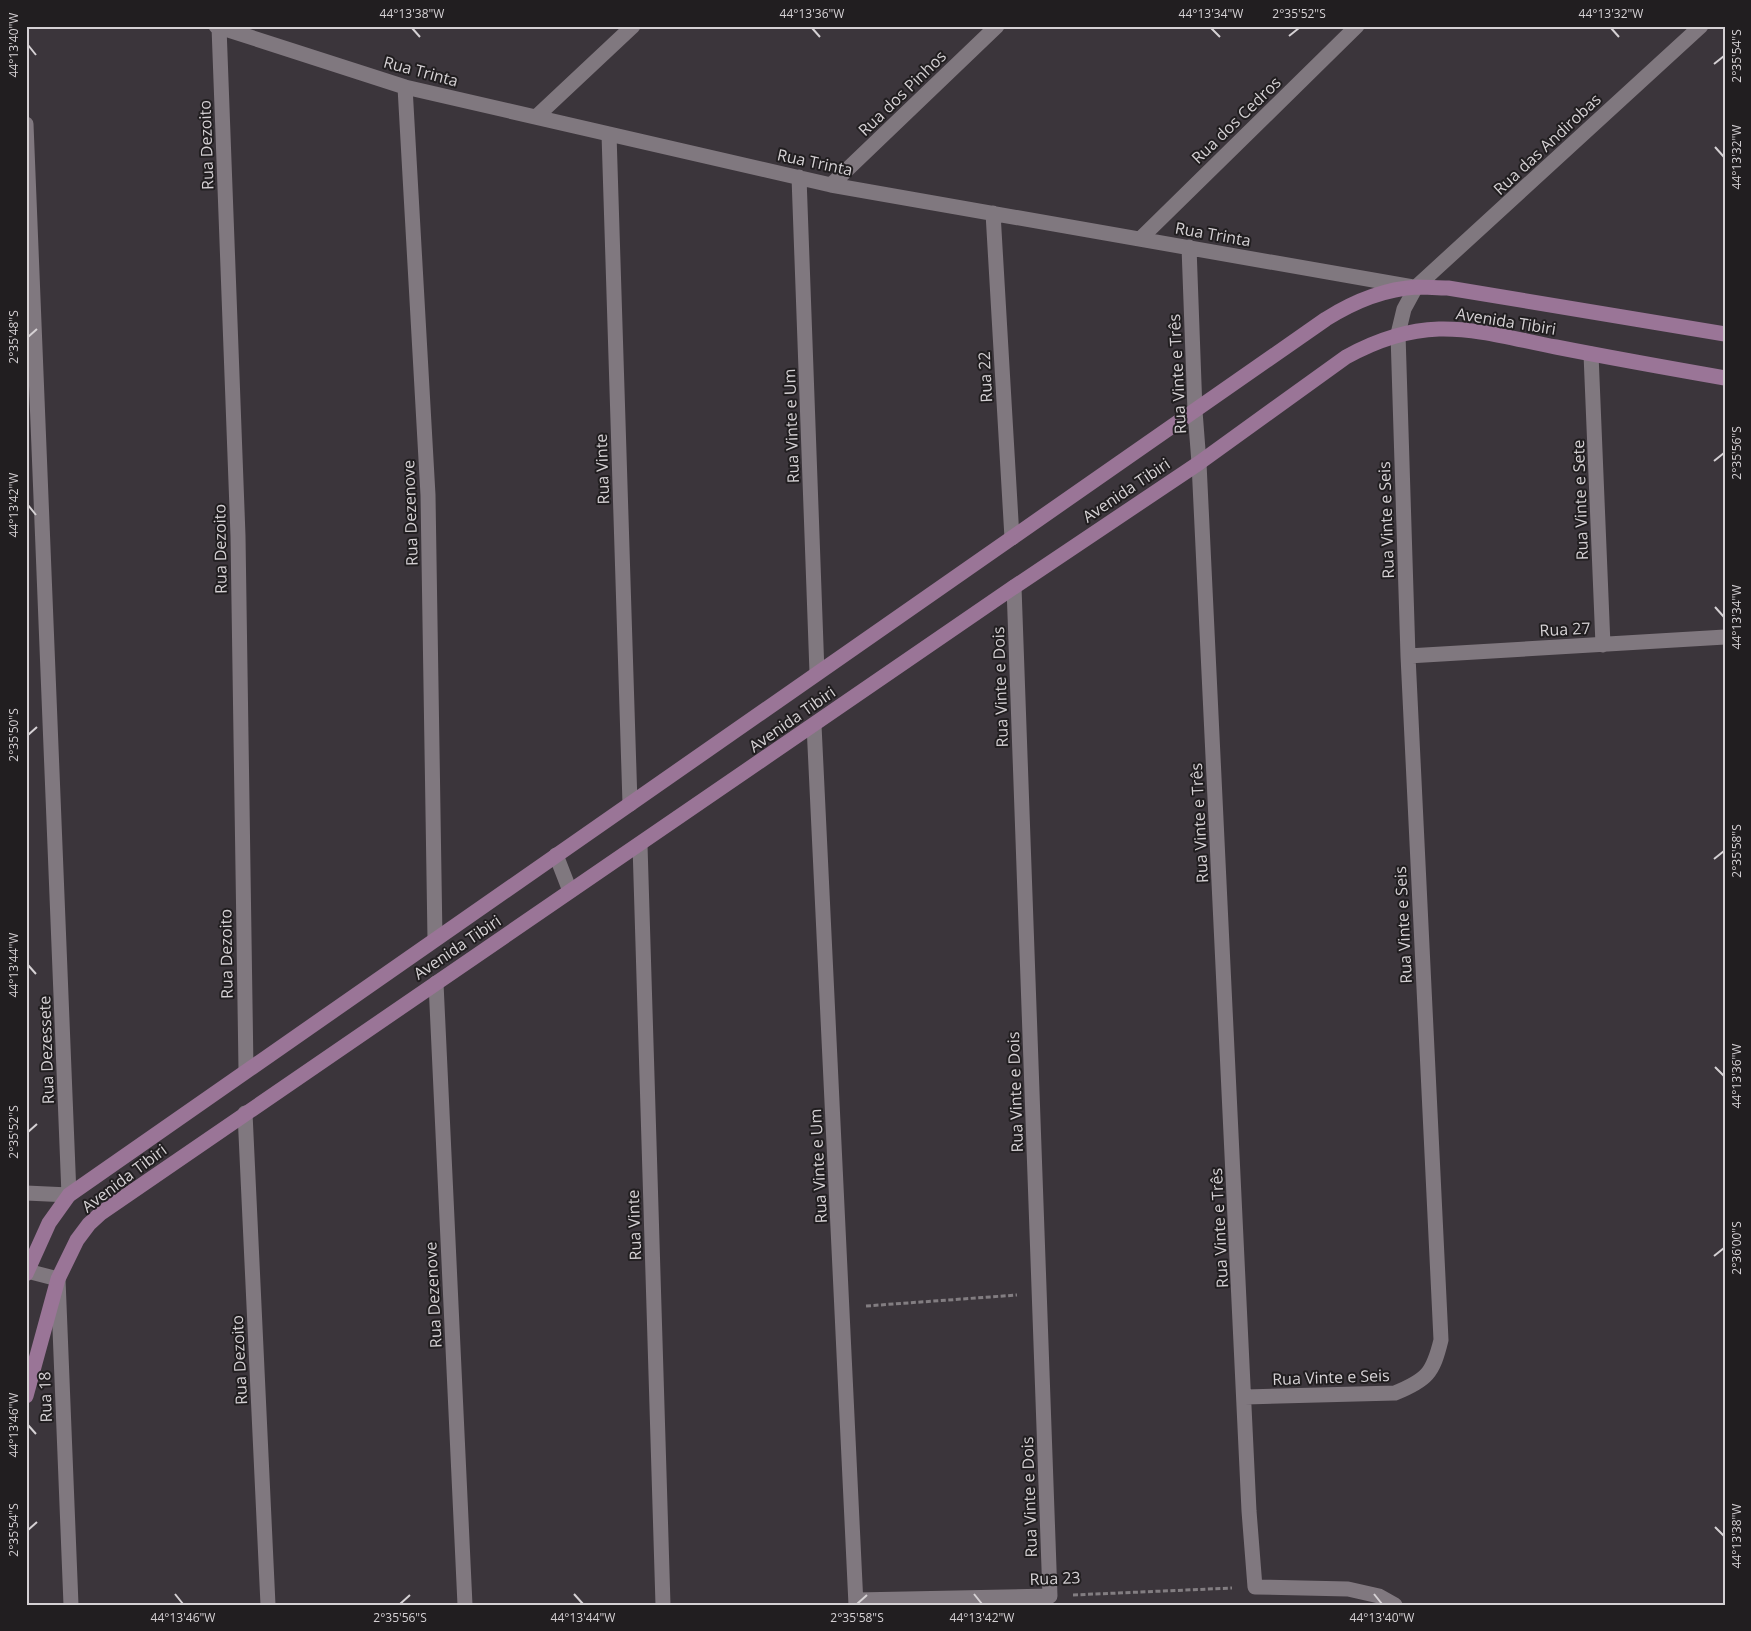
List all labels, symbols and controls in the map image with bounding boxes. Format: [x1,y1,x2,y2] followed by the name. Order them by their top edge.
[380,5,444,22] text: 44°13'38"W
[780,5,844,22] text: 44°13'36"W
[1179,5,1243,22] text: 44°13'34"W
[1272,5,1326,22] text: 2°35'52"S
[1579,5,1643,22] text: 44°13'32"W
[5,13,22,77] text: 44°13'40"W
[1728,29,1745,83] text: 2°35'54"S
[853,45,951,141] street label: Rua dos Pinhos
[381,50,461,92] street label: Rua Trinta
[1186,72,1286,168] street label: Rua dos Cedros
[1489,88,1605,200] street label: Rua das Andirobas
[193,100,219,190] street label: Rua Dezoito
[1728,125,1745,189] text: 44°13'32"W
[775,143,855,181] street label: Rua Trinta
[1173,217,1253,251] street label: Rua Trinta
[1454,302,1558,340] street label: Avenida Tibiri
[5,310,22,364] text: 2°35'48"S
[1163,313,1191,435] street label: Rua Vinte e Três
[973,351,997,403] street label: Rua 22
[778,368,804,484] street label: Rua Vinte e Um
[1728,426,1745,480] text: 2°35'56"S
[590,433,614,505] street label: Rua Vinte
[1567,439,1593,561] street label: Rua Vinte e Sete
[1078,453,1174,527] street label: Avenida Tibiri
[397,460,423,566] street label: Rua Dezenove
[1373,461,1399,579] street label: Rua Vinte e Seis
[5,473,22,537] text: 44°13'42"W
[208,504,232,594] street label: Rua Dezoito
[1728,585,1745,649] text: 44°13'34"W
[1539,617,1591,641] street label: Rua 27
[987,626,1013,748] street label: Rua Vinte e Dois
[744,681,840,757] street label: Avenida Tibiri
[5,708,22,762] text: 2°35'50"S
[1185,762,1213,884] street label: Rua Vinte e Três
[1728,824,1745,878] text: 2°35'58"S
[1389,866,1417,984] street label: Rua Vinte e Seis
[214,909,238,999] street label: Rua Dezoito
[409,910,505,984] street label: Avenida Tibiri
[5,933,22,997] text: 44°13'44"W
[33,995,59,1105] street label: Rua Dezessete
[1002,1031,1028,1153] street label: Rua Vinte e Dois
[1728,1044,1745,1108] text: 44°13'36"W
[5,1105,22,1159] text: 2°35'52"S
[804,1108,832,1224] street label: Rua Vinte e Um
[77,1139,171,1217] street label: Avenida Tibiri
[1205,1167,1233,1289] street label: Rua Vinte e Três
[622,1189,646,1261] street label: Rua Vinte
[1728,1221,1745,1275] text: 2°36'00"S
[419,1241,447,1349] street label: Rua Dezenove
[226,1315,252,1405] street label: Rua Dezoito
[1272,1364,1390,1390] street label: Rua Vinte e Seis
[33,1371,57,1423] street label: Rua 18
[5,1393,22,1457] text: 44°13'46"W
[1016,1436,1042,1558] street label: Rua Vinte e Dois
[5,1503,22,1557] text: 2°35'54"S
[1728,1504,1745,1568] text: 44°13'38"W
[1029,1566,1081,1590] street label: Rua 23
[151,1609,215,1626] text: 44°13'46"W
[373,1609,427,1626] text: 2°35'56"S
[551,1609,615,1626] text: 44°13'44"W
[830,1609,884,1626] text: 2°35'58"S
[950,1609,1014,1626] text: 44°13'42"W
[1350,1609,1414,1626] text: 44°13'40"W

